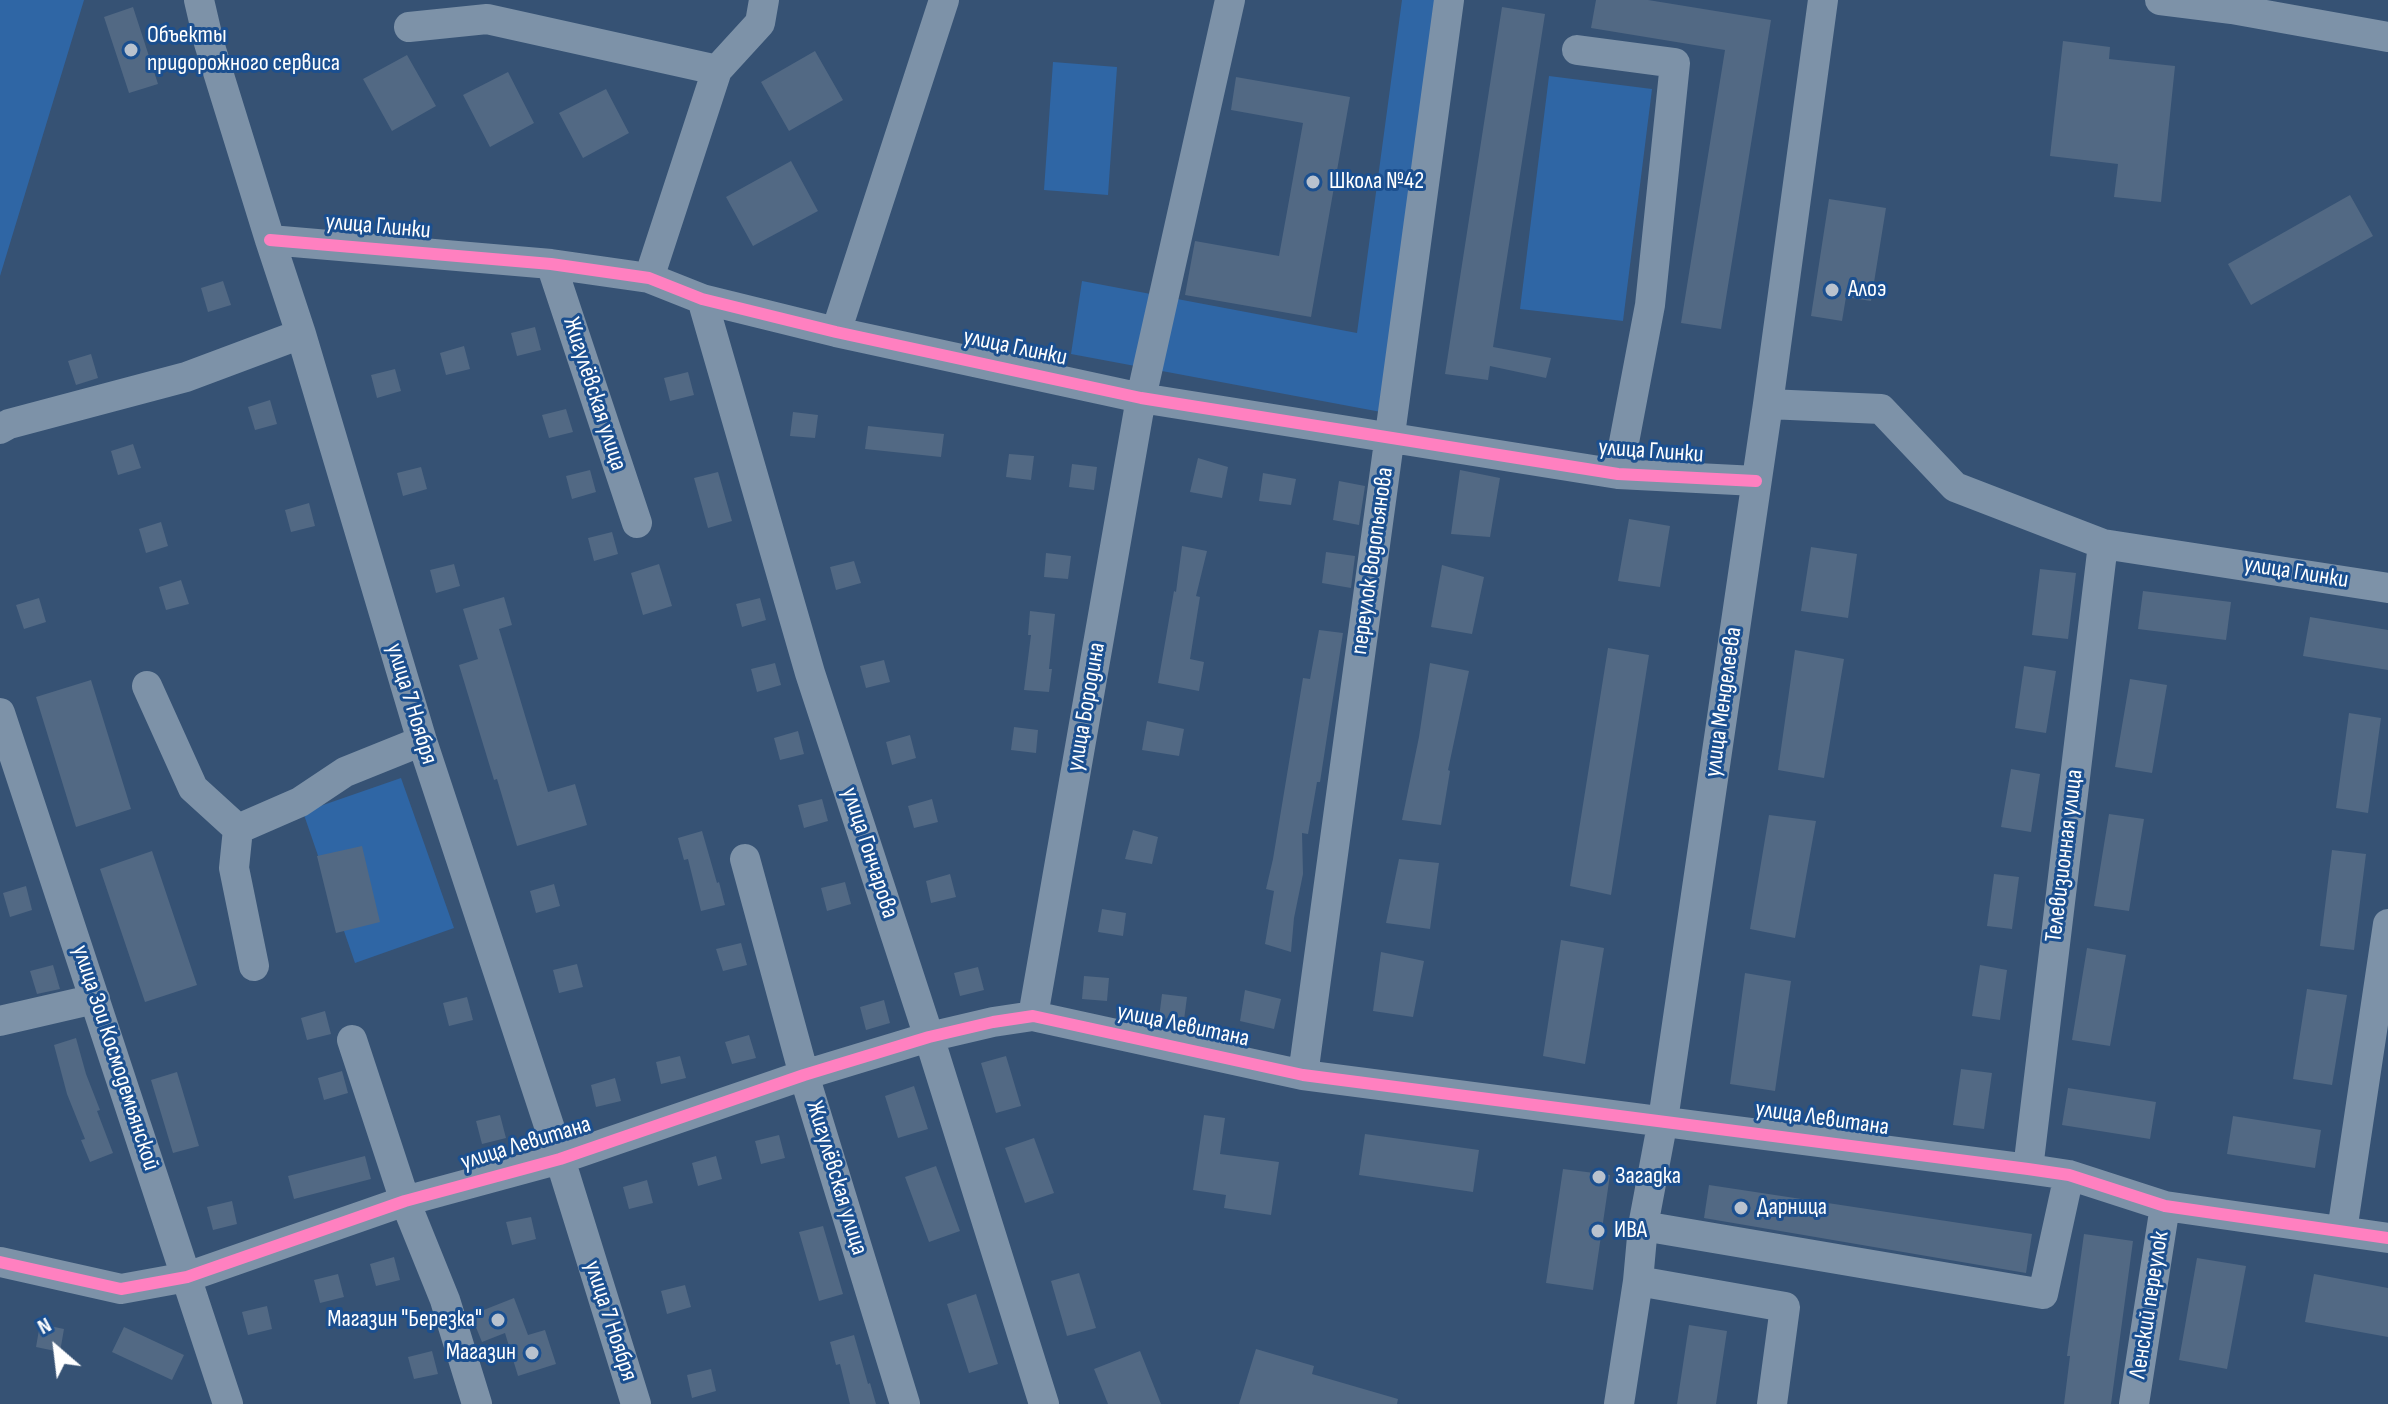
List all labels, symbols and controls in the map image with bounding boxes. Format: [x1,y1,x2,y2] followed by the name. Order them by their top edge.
[147,22,340,78] place label: Объекты придорожного сервиса
[122,41,140,59] marker: Объекты придорожного сервиса
[1329,168,1424,196] place label: Школа №42
[1304,173,1322,191] marker: Школа №42
[324,208,432,246] street label: улица Глинки
[1848,276,1886,304] place label: Алоэ
[1823,281,1841,299] marker: Алоэ
[556,314,632,474] street label: Жигулёвская улица
[961,323,1069,373] street label: улица Глинки
[1597,434,1705,470] street label: улица Глинки
[1346,466,1400,656] street label: переулок Водопьянова
[2242,551,2350,595] street label: улица Глинки
[1699,625,1749,779] street label: улица Менделеева
[379,640,443,768] street label: улица 7 Ноября
[1062,640,1112,774] street label: улица Бородина
[2040,768,2090,944] street label: Телевизионная улица
[834,784,904,922] street label: улица Гончарова
[65,942,165,1174] street label: улица Зои Космодемьянской
[1114,998,1252,1054] street label: улица Левитана
[1753,1095,1891,1143] street label: улица Левитана
[799,1097,873,1259] street label: Жигулёвская улица
[457,1111,595,1177] street label: улица Левитана
[1615,1163,1681,1191] place label: Загадка
[1590,1168,1608,1186] marker: Загадка
[1757,1194,1827,1222] place label: Дарница
[1732,1199,1750,1217] marker: Дарница
[1614,1217,1647,1245] place label: ИВА
[1589,1222,1607,1240] marker: ИВА
[2124,1229,2176,1381] street label: Ленский переулок
[577,1257,643,1385] street label: улица 7 Ноября
[327,1306,482,1334] place label: Магазин "Березка"
[16,1308,96,1388] north arrow
[489,1311,507,1329] marker: Магазин "Березка"
[33,1312,56,1341] text: N
[446,1339,516,1367] place label: Магазин
[523,1344,541,1362] marker: Магазин

